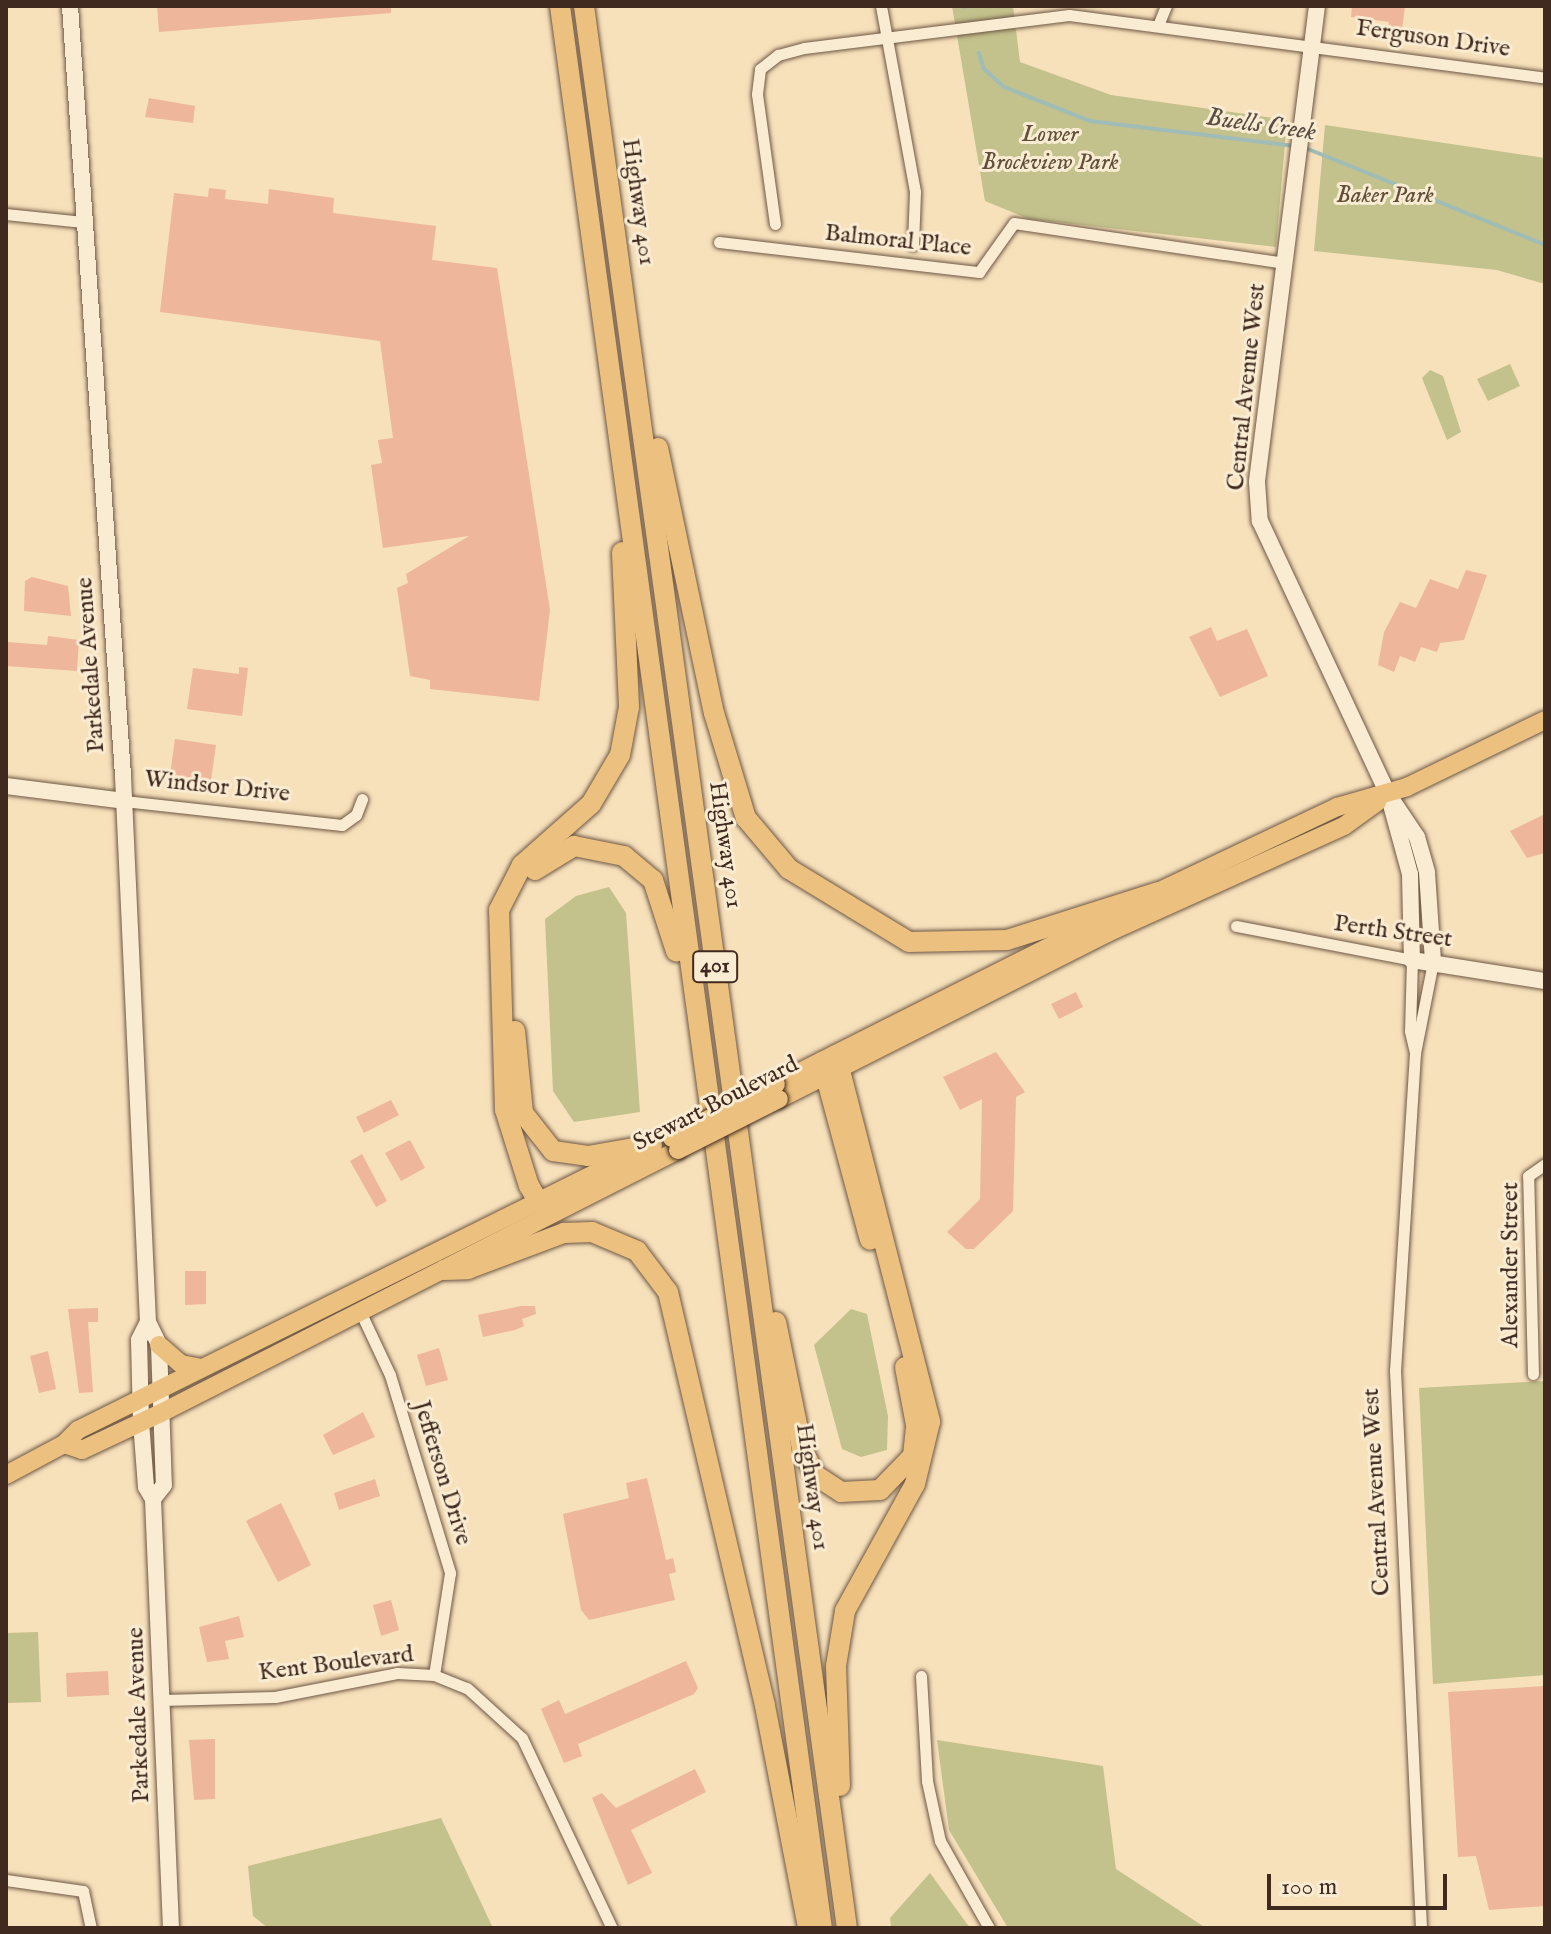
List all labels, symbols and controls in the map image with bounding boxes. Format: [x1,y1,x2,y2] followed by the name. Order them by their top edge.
[1354,14,1512,64] street label: Ferguson Drive
[1204,102,1318,148] water label: Buells Creek
[981,121,1119,177] park label: Lower Brockview Park
[615,137,661,267] street label: Highway 401
[1336,182,1434,210] park label: Baker Park
[823,219,973,263] street label: Balmoral Place
[1222,282,1272,492] street label: Central Avenue West
[71,576,111,754] street label: Parkedale Avenue
[143,765,291,809] street label: Windsor Drive
[702,780,748,910] street label: Highway 401
[1332,909,1454,955] street label: Perth Street
[691,949,739,985] road number: 401
[629,1050,803,1158] street label: Stewart Boulevard
[1497,1182,1525,1348] street label: Alexander Street
[1357,1387,1397,1597] street label: Central Avenue West
[406,1397,478,1549] street label: Jefferson Drive
[789,1422,835,1552] street label: Highway 401
[122,1627,156,1803] street label: Parkedale Avenue
[257,1640,415,1688] street label: Kent Boulevard
[1271,1858,1451,1908] scale bar
[1281,1872,1337,1903] text: 100 m

